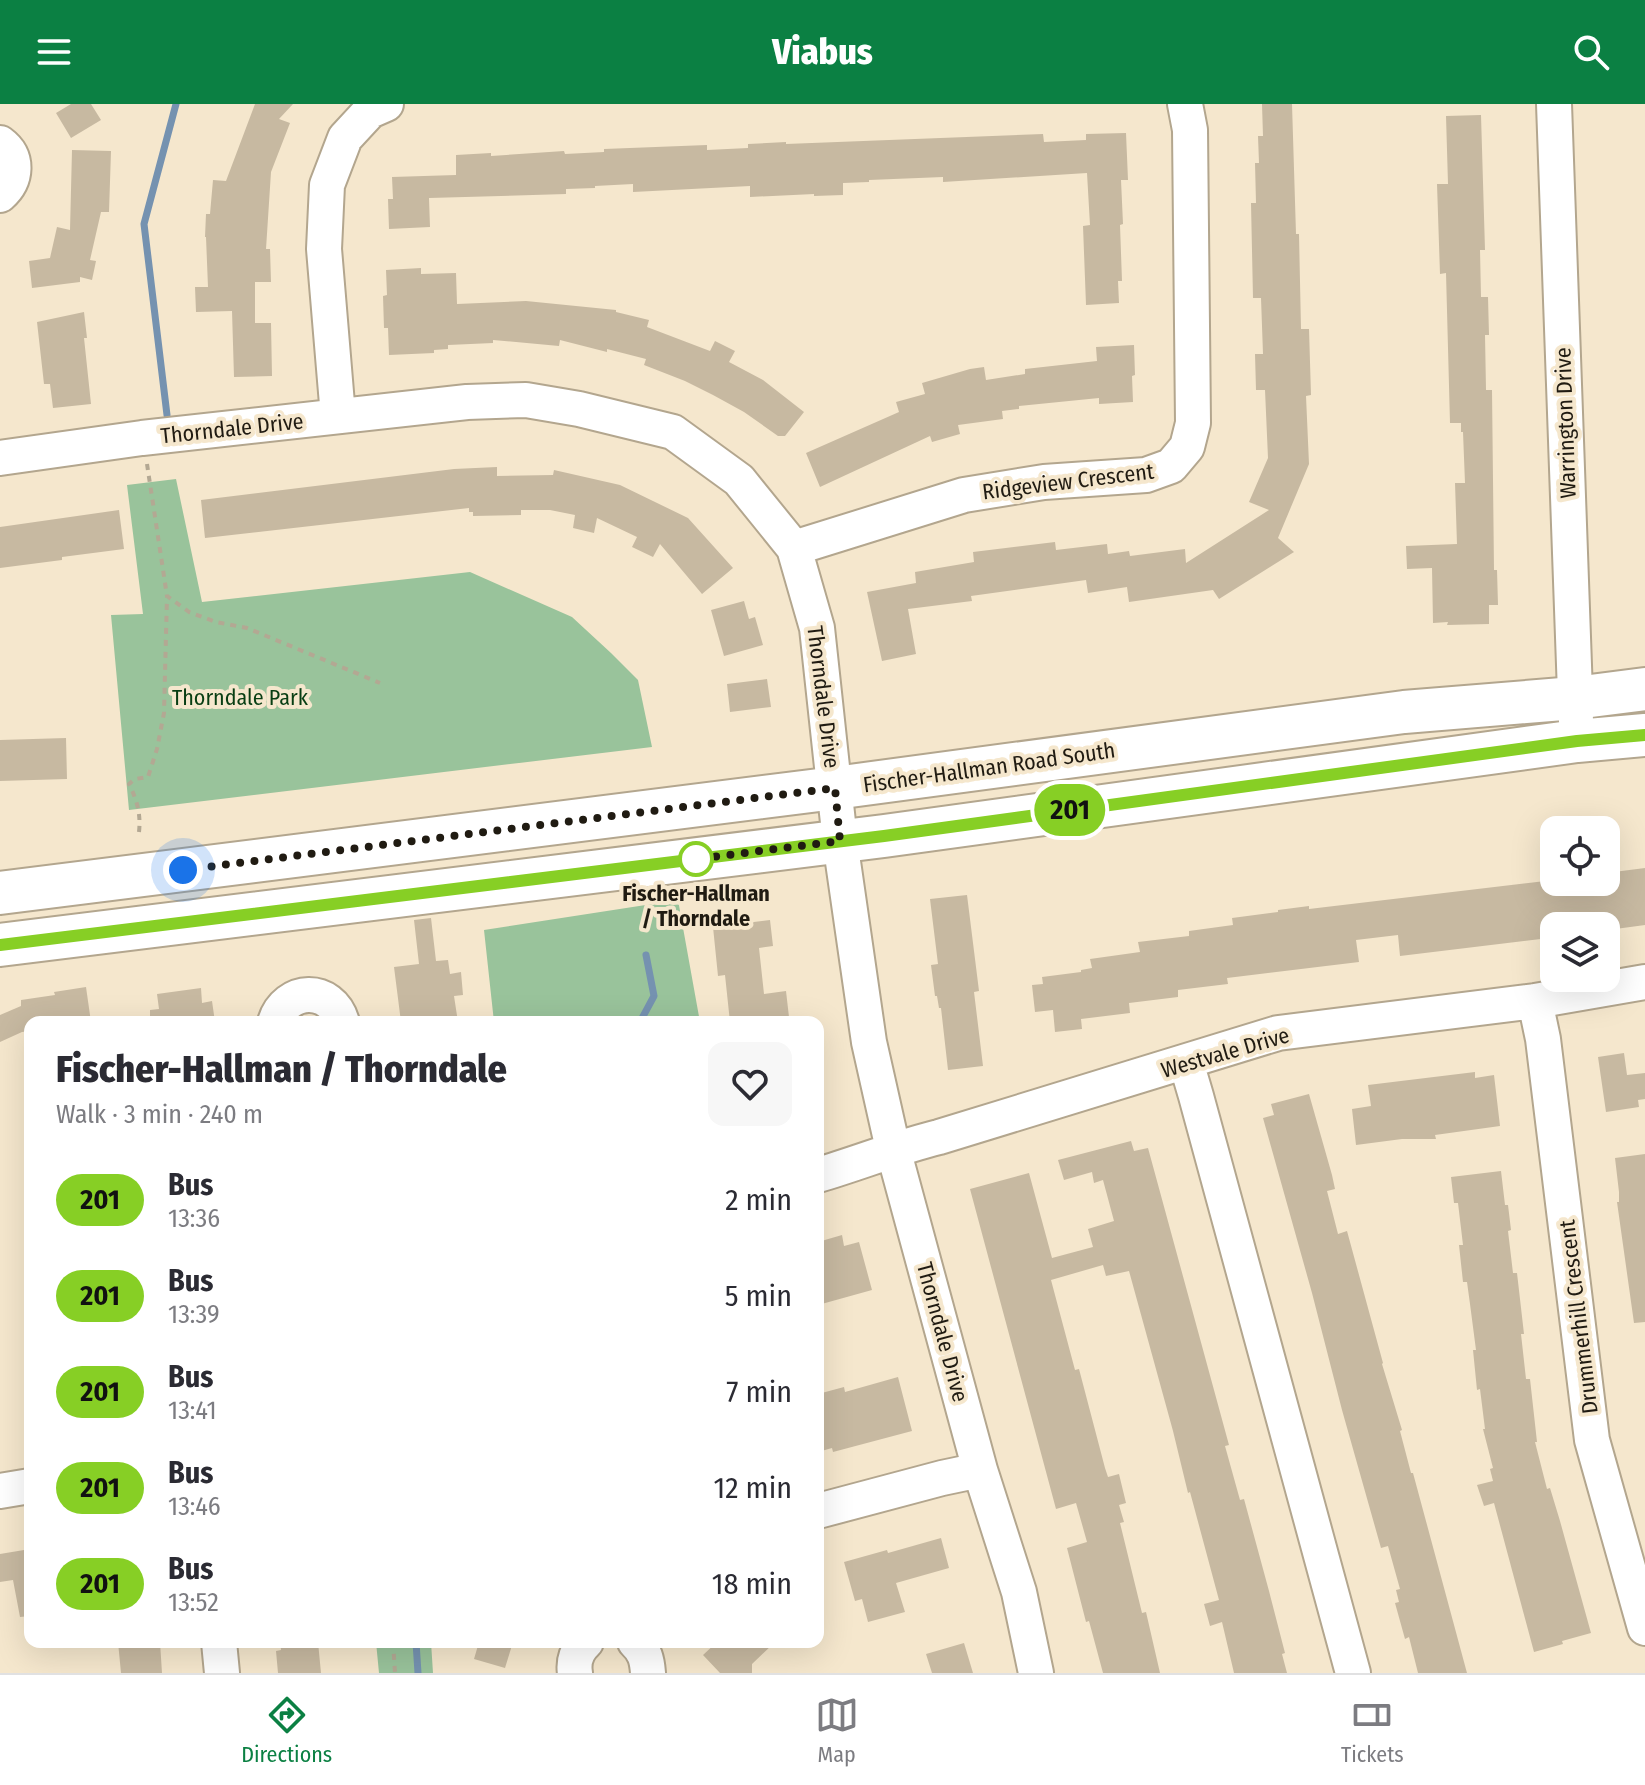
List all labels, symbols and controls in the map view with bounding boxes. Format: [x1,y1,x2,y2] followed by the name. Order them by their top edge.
[32,30,76,74] icon: menu
[772,30,873,74] text: Viabus
[1569,30,1613,74] icon: search
[1549,347,1582,499] street label: Warrington Drive
[159,408,305,449] street label: Thorndale Drive
[981,457,1156,505] street label: Ridgeview Crescent
[801,624,846,770] street label: Thorndale Drive
[172,684,309,711] park label: Thorndale Park
[861,736,1117,799] street label: Fischer-Hallman Road South
[1024,784,1116,836] line badge: 201
[1050,793,1090,826] text: 201
[1540,816,1620,992] map controls
[1540,816,1620,896] button: locate
[679,842,713,876] marker: Fischer-Hallman / Thorndale
[163,850,203,890] your location
[622,880,770,932] place label: Fischer-Hallman / Thorndale
[1540,912,1620,992] button: layers
[1158,1021,1292,1084] street label: Westvale Drive
[708,1042,792,1126] button: heart
[56,1046,507,1092] text: Fischer-Hallman / Thorndale
[56,1099,263,1130] text: Walk · 3 min · 240 m
[168,1167,213,1203] text: Bus
[725,1182,792,1218] text: 2 min
[80,1183,120,1216] text: 201
[168,1203,220,1234] text: 13:36
[1553,1218,1604,1415] street label: Drummerhill Crescent
[911,1259,974,1405] street label: Thorndale Drive
[168,1263,213,1299] text: Bus
[725,1278,792,1314] text: 5 min
[80,1279,120,1312] text: 201
[168,1299,220,1330] text: 13:39
[168,1359,213,1395] text: Bus
[726,1374,792,1410] text: 7 min
[80,1375,120,1408] text: 201
[168,1395,217,1426] text: 13:41
[168,1455,213,1491] text: Bus
[714,1470,792,1506] text: 12 min
[80,1471,120,1504] text: 201
[168,1491,221,1522] text: 13:46
[168,1551,213,1587] text: Bus
[712,1566,792,1602] text: 18 min
[80,1567,120,1600] text: 201
[168,1587,219,1618] text: 13:52
[241,1693,332,1768] tab: Directions
[815,1693,859,1768] tab: Map
[1341,1693,1404,1768] tab: Tickets

